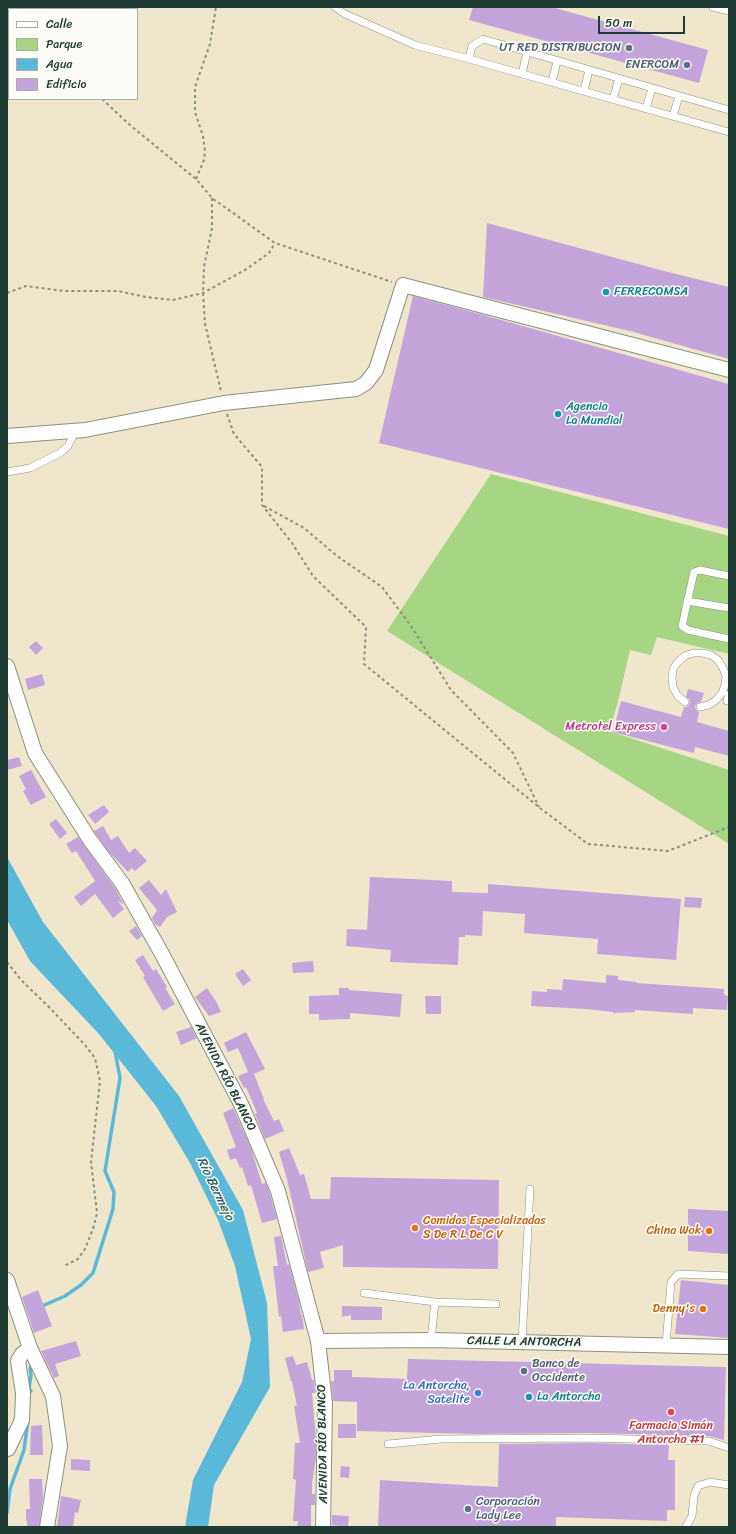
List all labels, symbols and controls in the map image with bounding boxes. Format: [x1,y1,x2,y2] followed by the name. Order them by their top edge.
[8,8,138,100] legend
[600,8,687,34] scale bar
[605,12,632,34] text: 50 m
[46,13,73,35] text: Calle
[46,33,82,55] text: Parque
[499,41,621,55] place label: UT RED DISTRIBUCION
[624,43,634,53] marker: UT RED DISTRIBUCION
[46,53,72,75] text: Agua
[625,58,679,72] place label: ENERCOM
[682,60,692,70] marker: ENERCOM
[46,73,86,95] text: Edificio
[614,285,688,299] place label: FERRECOMSA
[601,287,611,297] marker: FERRECOMSA
[566,400,622,428] place label: Agencia La Mundial
[553,409,563,419] marker: Agencia La Mundial
[565,720,656,734] place label: Metrotel Express
[659,722,669,732] marker: Metrotel Express
[191,1020,259,1134] street label: AVENIDA RÍO BLANCO
[193,1155,237,1223] water label: Río Bermejo
[423,1214,546,1242] place label: Comidas Especializadas S De R L De C V
[410,1223,420,1233] marker: Comidas Especializadas S De R L De C V
[647,1224,701,1238] place label: China Wok
[704,1226,714,1236] marker: China Wok
[653,1302,695,1316] place label: Denny's
[698,1304,708,1314] marker: Denny's
[467,1334,581,1350] street label: CALLE LA ANTORCHA
[532,1357,585,1385] place label: Banco de Occidente
[519,1366,529,1376] marker: Banco de Occidente
[403,1379,470,1407] place label: La Antorcha, Satelite
[315,1384,331,1504] street label: AVENIDA RÍO BLANCO
[473,1388,483,1398] marker: La Antorcha, Satelite
[537,1390,601,1404] place label: La Antorcha
[524,1392,534,1402] marker: La Antorcha
[666,1407,676,1417] marker: Farmacia Simán Antorcha #1
[629,1419,713,1447] place label: Farmacia Simán Antorcha #1
[476,1495,540,1523] place label: Corporación Lady Lee
[463,1504,473,1514] marker: Corporación Lady Lee

